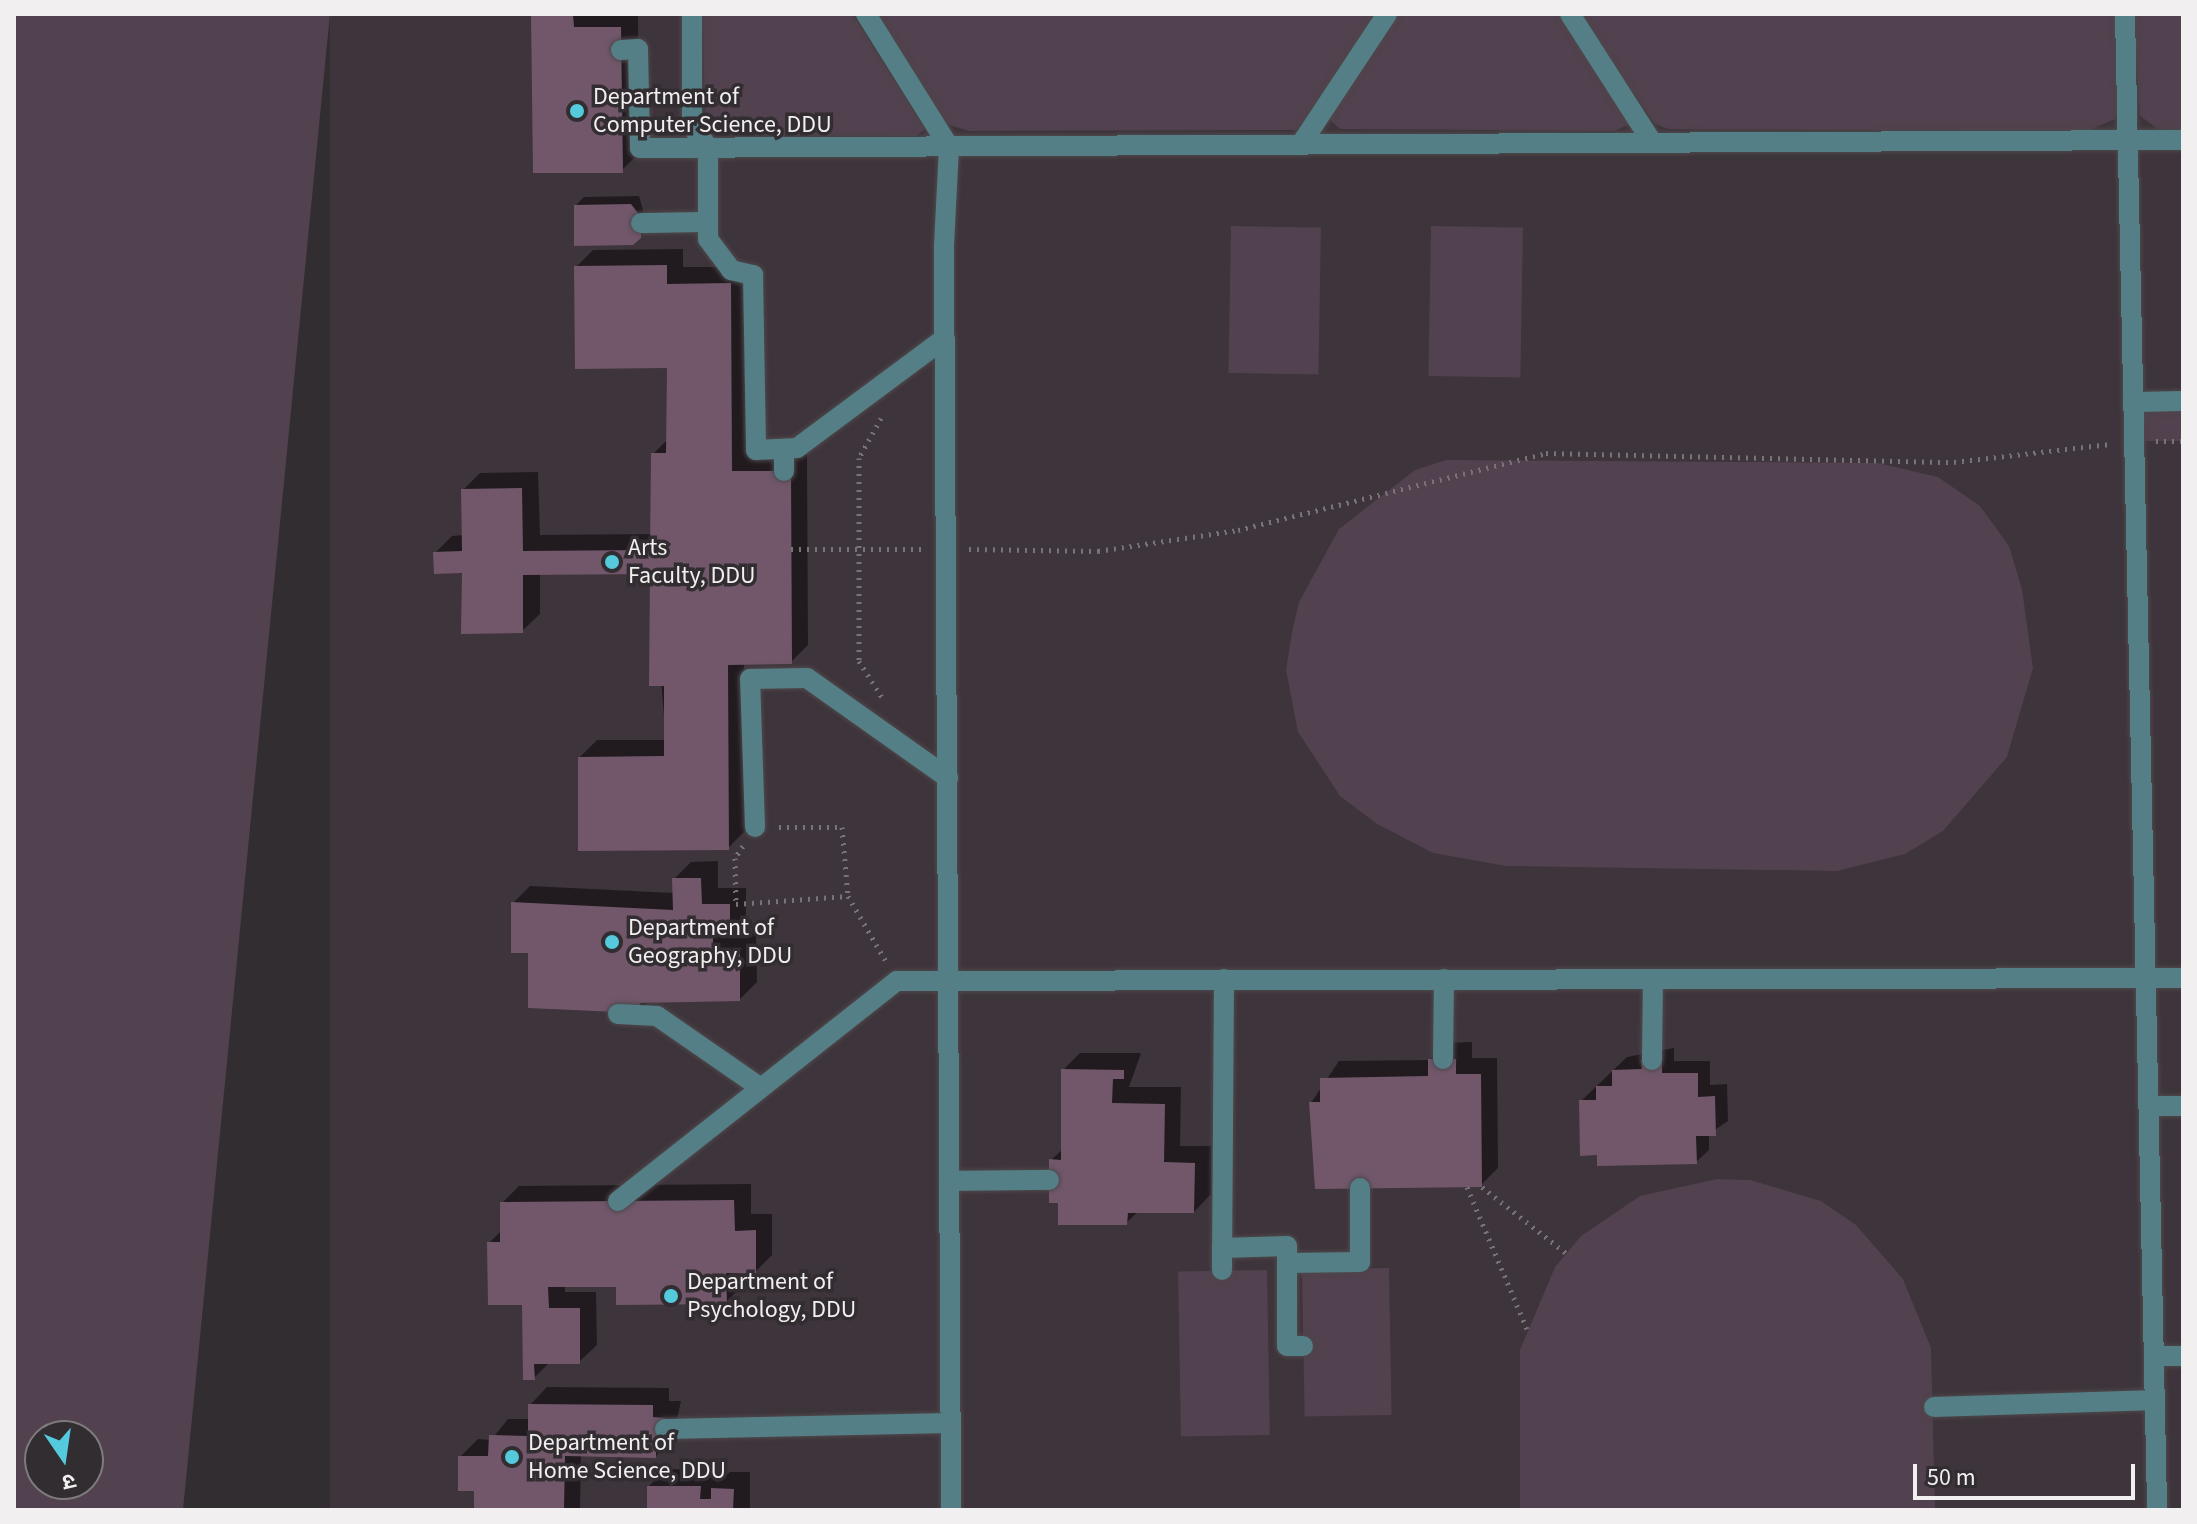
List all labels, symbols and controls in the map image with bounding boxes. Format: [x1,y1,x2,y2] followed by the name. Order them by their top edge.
[593,83,832,139] place label: Department of Computer Science, DDU
[568,102,586,120] marker: Department of Computer Science, DDU
[628,534,756,590] place label: Arts Faculty, DDU
[603,553,621,571] marker: Arts Faculty, DDU
[628,914,792,970] place label: Department of Geography, DDU
[603,933,621,951] marker: Department of Geography, DDU
[687,1268,856,1324] place label: Department of Psychology, DDU
[662,1287,680,1305] marker: Department of Psychology, DDU
[24,1420,104,1500] north arrow
[528,1429,726,1485] place label: Department of Home Science, DDU
[503,1448,521,1466] marker: Department of Home Science, DDU
[1917,1448,2139,1498] scale bar
[1927,1460,1976,1495] text: 50 m
[59,1464,79,1498] text: उ

